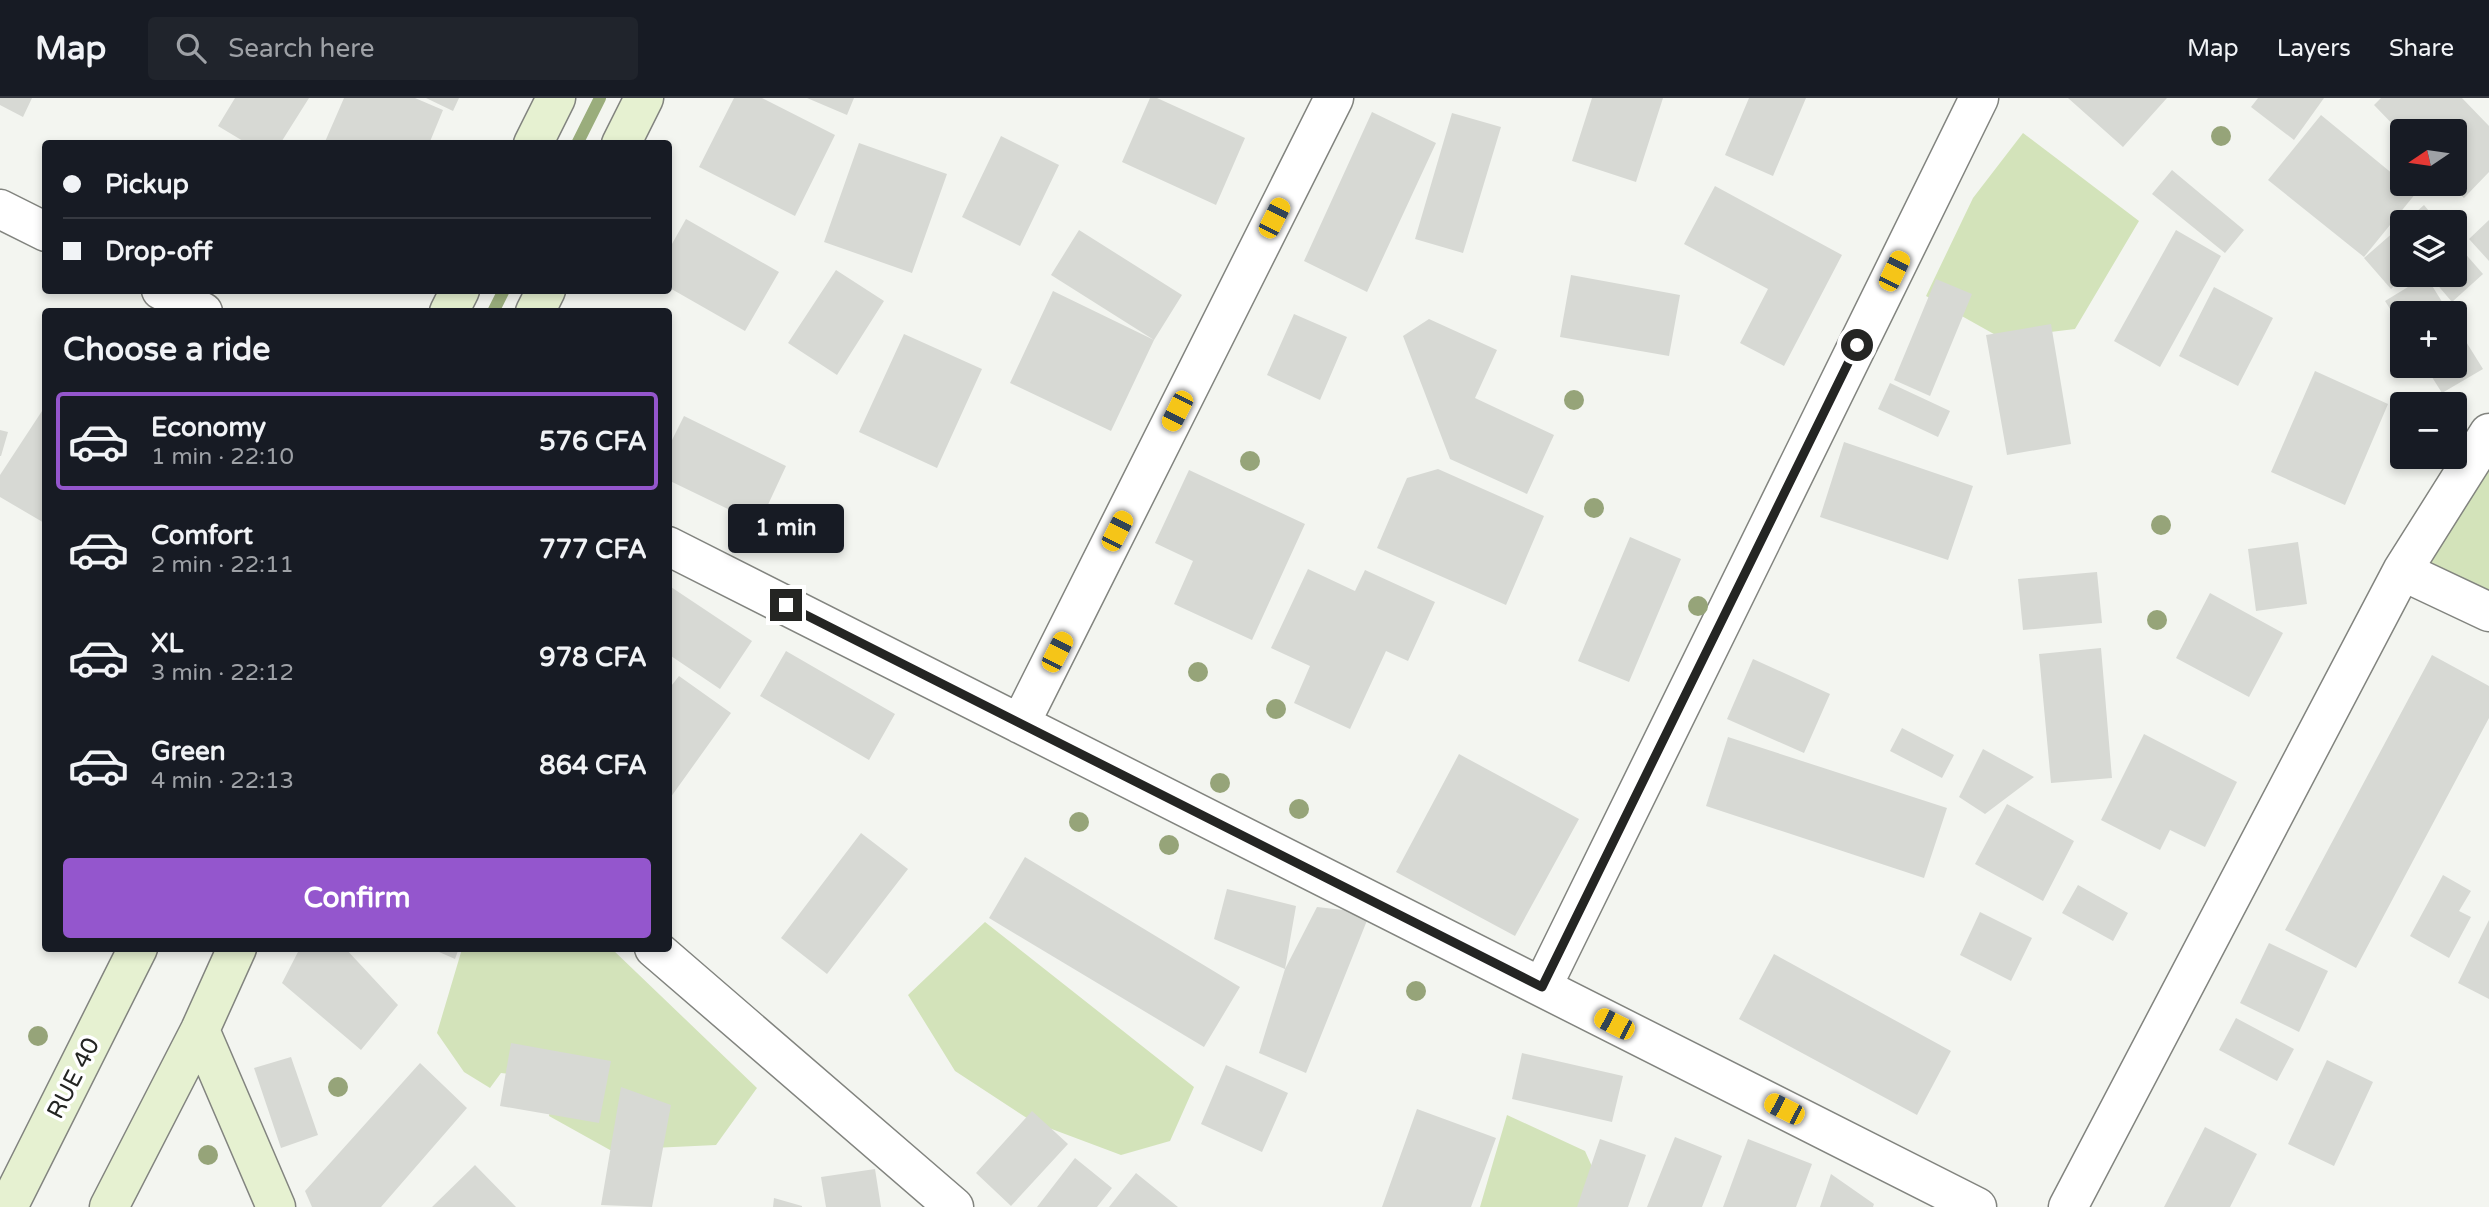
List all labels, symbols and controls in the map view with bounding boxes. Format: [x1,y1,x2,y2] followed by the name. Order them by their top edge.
[148,17,638,80] search box
[35,29,106,68] text: Map
[172,29,210,67] icon: search
[228,33,374,64] text: Search here
[2187,34,2239,63] text: Map
[2277,34,2351,63] text: Layers
[2389,34,2454,63] text: Share
[2390,119,2468,196] north arrow
[2390,119,2467,469] map controls
[105,169,189,200] text: Pickup
[1256,195,1293,241] car
[2390,210,2467,287] button: layers
[105,236,212,267] text: Drop-off
[1876,248,1913,294] car
[2390,301,2467,378] button: +
[1841,329,1873,361] route start
[63,331,270,369] text: Choose a ride
[1159,388,1196,434] car
[2390,392,2467,469] button: −
[67,410,130,473] icon: car
[151,412,266,443] text: Economy
[539,426,647,457] text: 576 CFA
[151,443,294,471] text: 1 min · 22:10
[728,504,844,552] callout: 1 min
[1099,508,1136,554] car
[755,514,817,542] text: 1 min
[67,518,130,581] icon: car
[151,520,253,551] text: Comfort
[539,534,647,565] text: 777 CFA
[151,551,294,579] text: 2 min · 22:11
[770,589,802,621] route end
[67,626,130,689] icon: car
[151,628,183,659] text: XL
[1039,629,1076,675] car
[539,642,647,673] text: 978 CFA
[151,659,294,687] text: 3 min · 22:12
[67,734,130,797] icon: car
[151,736,226,767] text: Green
[539,750,647,781] text: 864 CFA
[151,767,294,795] text: 4 min · 22:13
[63,858,651,938] button: Confirm
[1591,1005,1638,1043] car
[41,1033,106,1124] street label: RUE 40
[1761,1090,1808,1128] car

